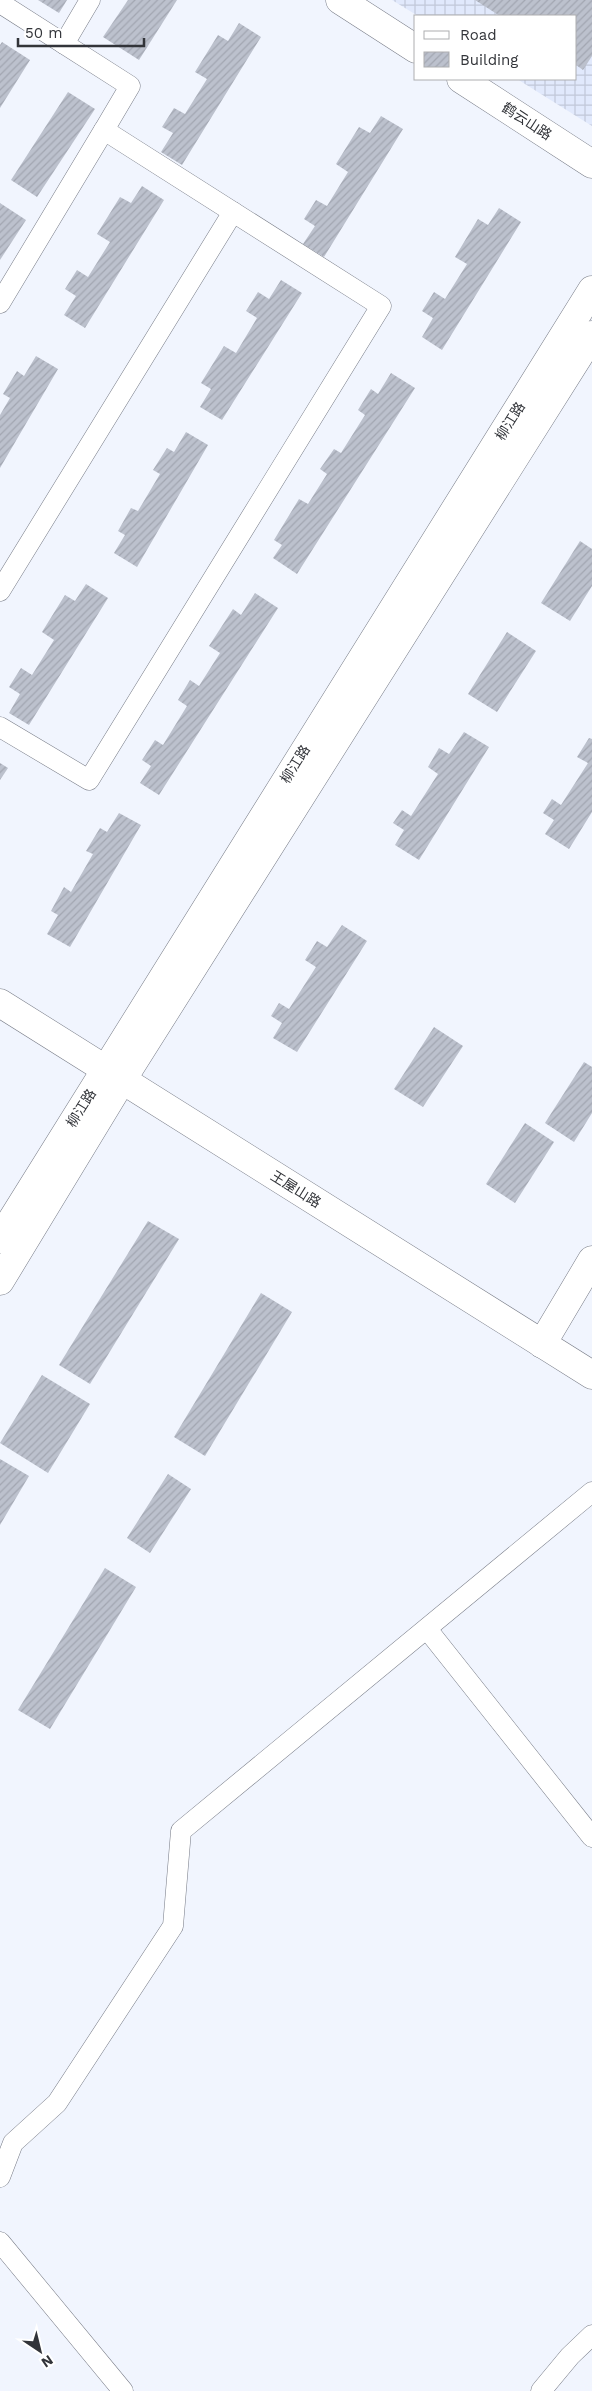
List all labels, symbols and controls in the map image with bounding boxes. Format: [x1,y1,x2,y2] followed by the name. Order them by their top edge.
[18,15,144,47] scale bar
[414,15,577,80] legend
[25,24,62,42] text: 50 m
[460,26,497,44] text: Road
[460,51,518,69] text: Building
[499,99,555,143] street label: 鹤云山路
[492,399,528,443] street label: 柳江路
[277,742,313,786] street label: 柳江路
[63,1086,99,1130] street label: 柳江路
[268,1167,324,1211] street label: 王屋山路
[15,2326,65,2376] north arrow
[39,2352,56,2371] text: N

